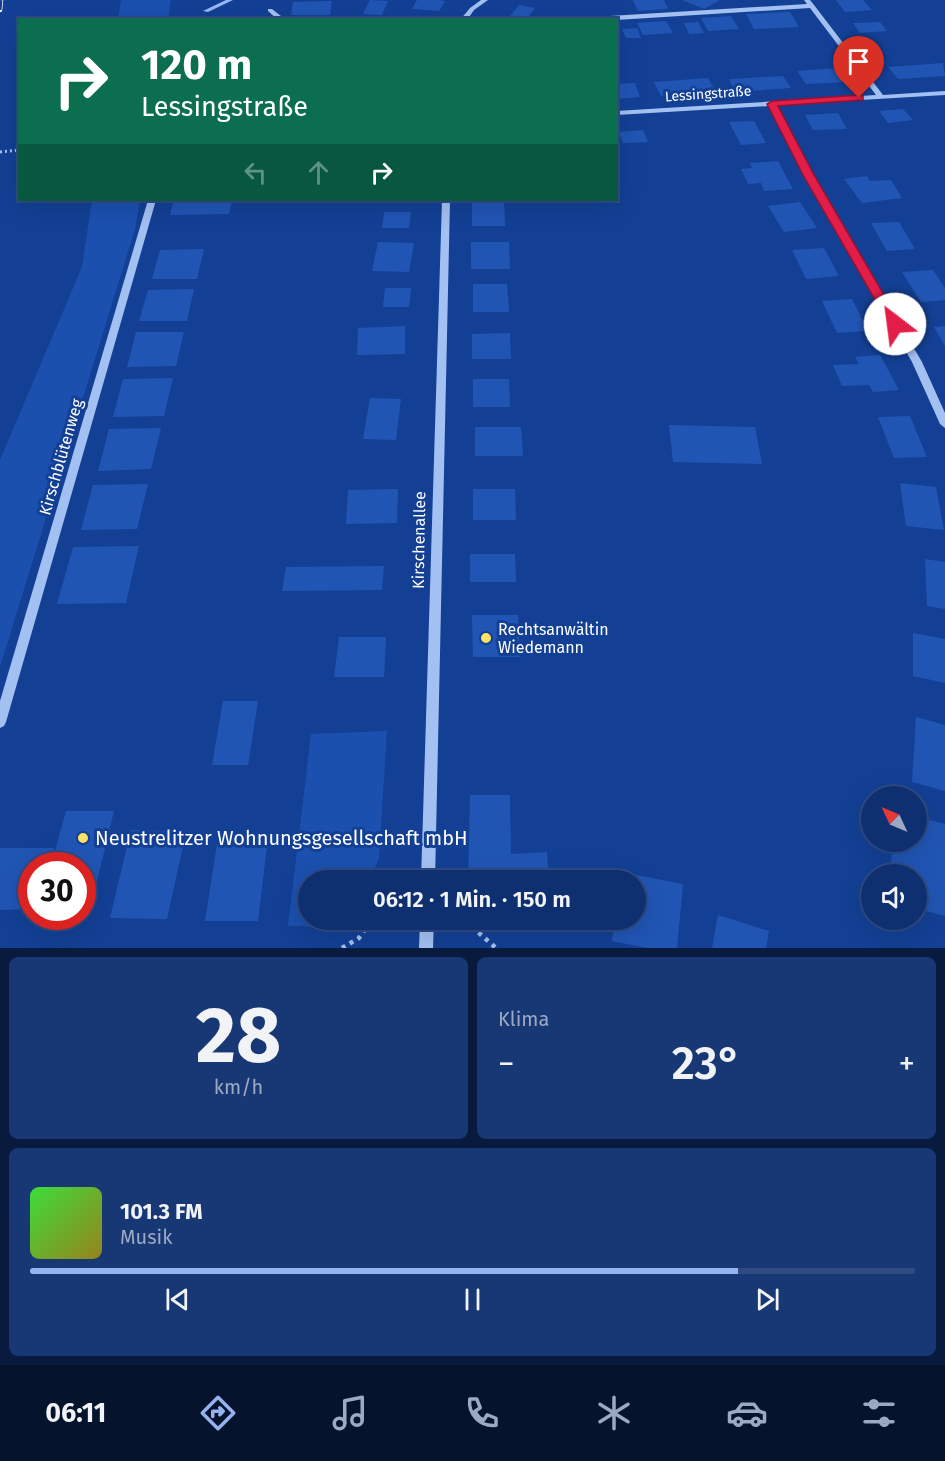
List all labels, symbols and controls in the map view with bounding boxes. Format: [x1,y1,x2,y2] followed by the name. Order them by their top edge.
[833,36,884,98] pin
[141,40,252,90] text: 120 m
[42,42,120,120] icon: right
[842,45,875,78] icon: arrive
[664,83,752,105] street label: Lessingstraße
[141,91,308,123] text: Lessingstraße
[239,156,272,189] icon: left
[302,156,335,189] icon: ahead
[365,156,398,189] icon: right
[863,292,927,356] position arrow
[35,396,87,517] street label: Kirschblütenweg
[409,491,429,589] street label: Kirschenallee
[498,620,609,657] place label: Rechtsanwältin Wiedemann
[479,631,493,645] marker: Rechtsanwältin Wiedemann
[861,786,927,852] north arrow
[861,786,927,930] map controls
[95,826,468,850] place label: Neustrelitzer Wohnungsgesellschaft mbH
[76,831,90,845] marker: Neustrelitzer Wohnungsgesellschaft mbH
[18,852,96,930] speed limit sign: 30
[861,864,927,930] button: sound
[373,886,571,913] text: 06:12 · 1 Min. · 150 m
[196,989,281,1083] text: 28
[498,1007,549,1031] text: Klima
[672,1037,741,1091] text: 23°
[498,1044,515,1084] text: −
[899,1044,915,1084] text: +
[214,1075,263,1099] text: km/h
[120,1198,203,1225] text: 101.3 FM
[120,1225,172,1249] text: Musik
[161,1283,194,1316] icon: previous
[456,1283,489,1316] icon: pause
[751,1283,784,1316] icon: next
[197,1392,239,1434] icon: directions
[329,1392,371,1434] icon: music
[461,1392,503,1434] icon: phone
[593,1392,635,1434] icon: climate
[726,1392,768,1434] icon: car
[858,1392,900,1434] icon: filters
[45,1397,106,1429] text: 06:11

